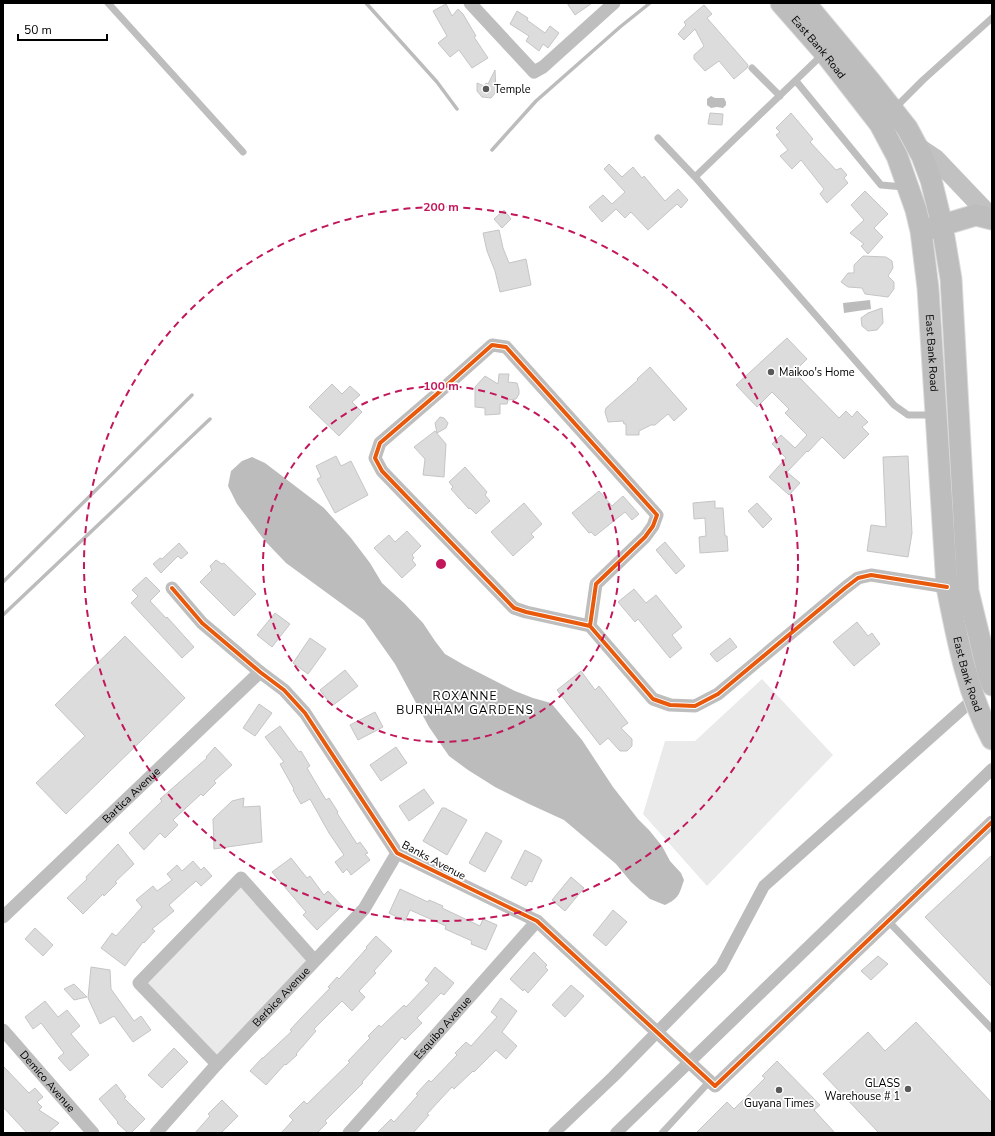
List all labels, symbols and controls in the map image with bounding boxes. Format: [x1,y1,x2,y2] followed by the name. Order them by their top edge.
[788,13,849,82] street label: East Bank Road
[18,16,107,42] scale bar
[24,22,52,38] text: 50 m
[494,82,531,97] place label: Temple
[481,84,491,94] marker: Temple
[423,199,459,215] text: 200 m
[922,314,942,392] street label: East Bank Road
[779,365,855,380] place label: Maikoo's Home
[766,367,776,377] marker: Maikoo's Home
[423,378,459,394] text: 100 m
[434,557,448,571] centre of rings
[949,635,986,714] street label: East Bank Road
[396,688,534,718] district label: ROXANNE BURNHAM GARDENS
[99,764,164,827] street label: Bartica Avenue
[399,837,469,884] street label: Banks Avenue
[249,964,313,1030] street label: Berbice Avenue
[411,993,475,1063] street label: Esquibo Avenue
[16,1047,79,1116] street label: Demico Avenue
[824,1076,900,1104] place label: GLASS Warehouse # 1
[903,1084,913,1094] marker: GLASS Warehouse # 1
[774,1085,784,1095] marker: Guyana Times
[744,1096,814,1111] place label: Guyana Times

